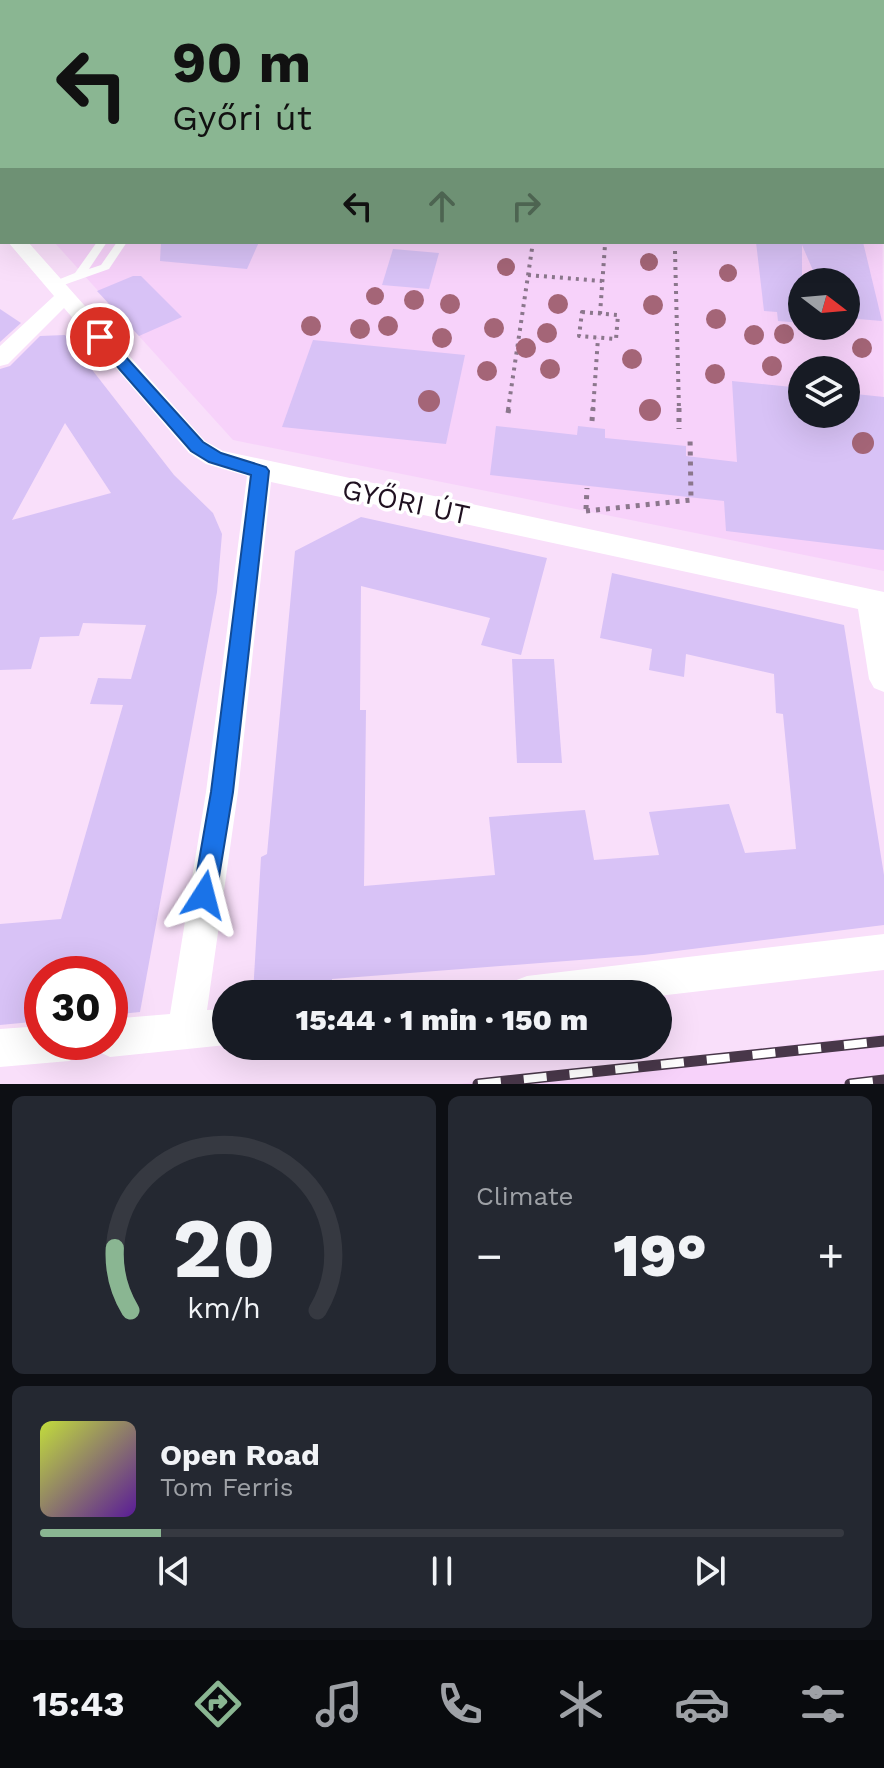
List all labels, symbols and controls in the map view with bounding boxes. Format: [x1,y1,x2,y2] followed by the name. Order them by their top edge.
[172,30,311,96] text: 90 m
[40,32,144,136] icon: left
[172,97,312,139] text: Győri út
[336,184,380,228] icon: left
[420,184,464,228] icon: ahead
[504,184,548,228] icon: right
[788,268,860,340] north arrow
[788,268,860,428] map controls
[66,303,134,371] pin
[78,315,122,359] icon: arrive
[788,356,860,428] button: layers
[339,472,473,532] street label: GYŐRI ÚT
[162,853,246,937] position arrow
[24,956,128,1060] speed limit sign: 30
[296,1002,588,1037] text: 15:44 · 1 min · 150 m
[476,1181,574,1211] text: Climate
[172,1200,276,1297] text: 20
[613,1220,707,1291] text: 19°
[476,1230,503,1282] text: −
[817,1230,844,1282] text: +
[187,1291,261,1325] text: km/h
[160,1437,320,1472] text: Open Road
[160,1472,293,1502] text: Tom Ferris
[152,1549,196,1593] icon: previous
[420,1549,464,1593] icon: pause
[688,1549,732,1593] icon: next
[190,1676,246,1732] icon: directions
[311,1676,367,1732] icon: music
[432,1676,488,1732] icon: phone
[553,1676,609,1732] icon: climate
[674,1676,730,1732] icon: car
[795,1676,851,1732] icon: filters
[33,1683,125,1725] text: 15:43

